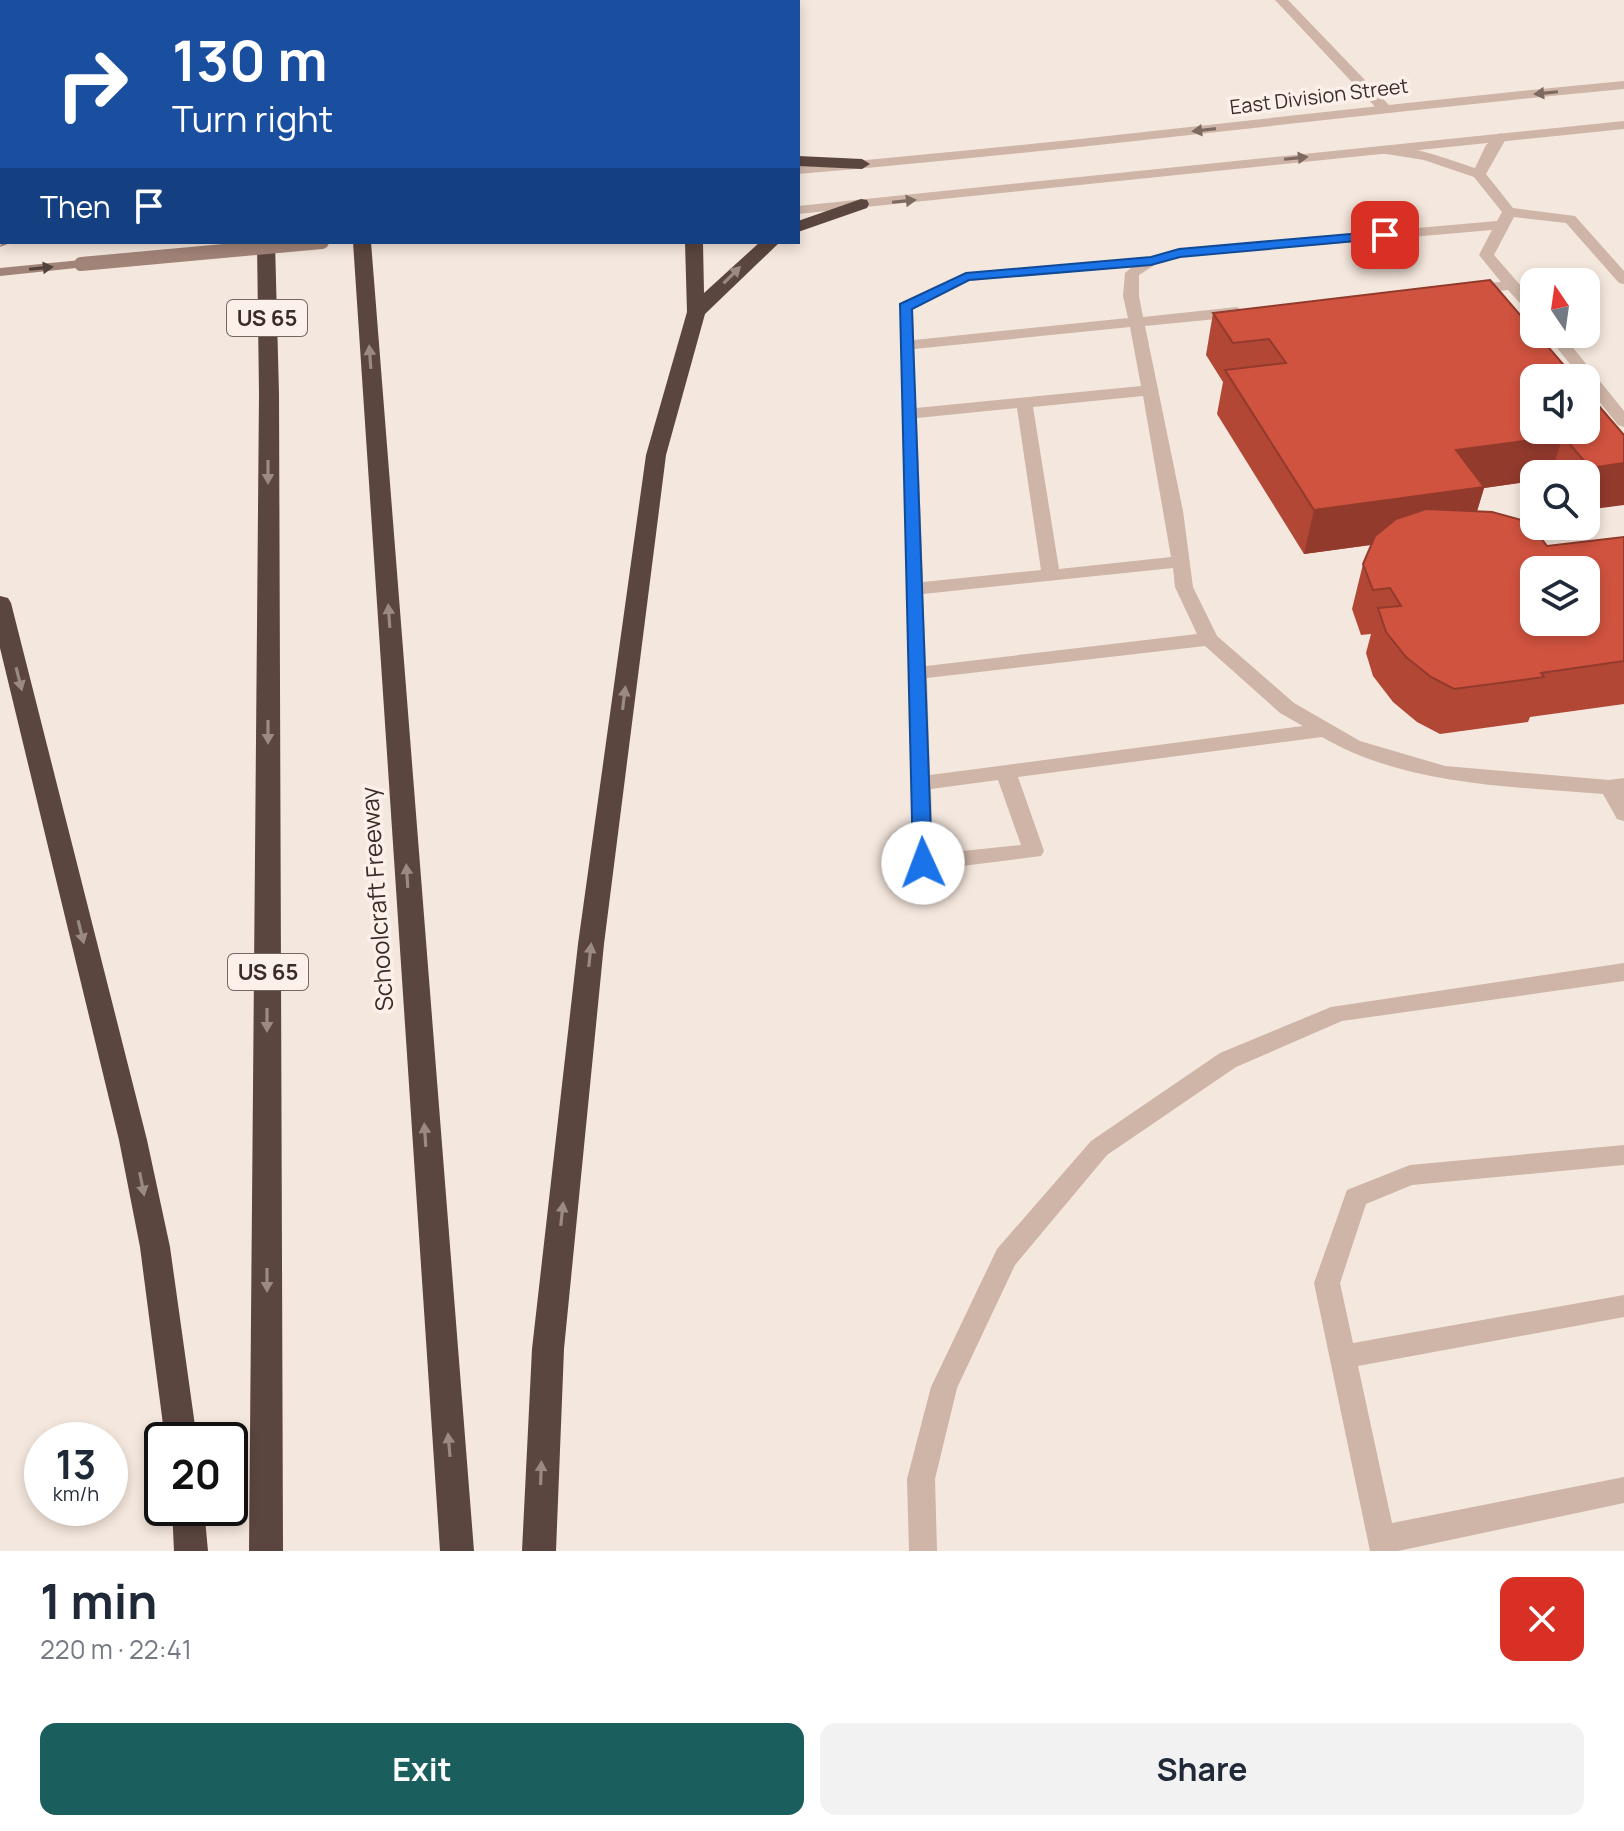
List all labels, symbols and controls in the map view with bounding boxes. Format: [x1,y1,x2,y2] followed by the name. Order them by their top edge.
[172,21,328,98] text: 130 m
[40,32,144,136] icon: right
[1228,72,1410,120] street label: East Division Street
[1533,86,1558,99] one-way arrow
[172,94,333,143] text: Turn right
[1191,123,1216,136] one-way arrow
[1284,152,1309,165] one-way arrow
[127,184,171,228] icon: arrive
[40,186,111,227] text: Then
[892,194,917,207] one-way arrow
[1351,201,1419,269] pin
[1363,213,1407,257] icon: arrive
[29,261,54,274] one-way arrow
[722,266,741,285] one-way arrow
[1520,268,1600,348] north arrow
[1520,268,1600,636] map controls
[227,300,307,336] road number: US 65
[363,344,376,369] one-way arrow
[1520,364,1600,444] button: sound
[262,460,274,485] one-way arrow
[1520,460,1600,540] button: search
[1520,556,1600,636] button: layers
[382,604,395,629] one-way arrow
[13,667,25,692] one-way arrow
[618,685,631,710] one-way arrow
[262,720,274,745] one-way arrow
[352,785,400,1012] street label: Schoolcraft Freeway
[881,821,965,905] position arrow
[400,863,413,888] one-way arrow
[75,919,87,944] one-way arrow
[584,943,597,968] one-way arrow
[228,954,308,990] road number: US 65
[261,1008,273,1033] one-way arrow
[418,1122,431,1147] one-way arrow
[136,1172,149,1197] one-way arrow
[555,1201,568,1226] one-way arrow
[261,1268,273,1293] one-way arrow
[144,1422,248,1526] speed limit sign: 20
[442,1432,455,1457] one-way arrow
[56,1436,96,1491] text: 13
[535,1460,547,1485] one-way arrow
[53,1480,99,1507] text: km/h
[40,1568,157,1633] text: 1 min
[1500,1577,1584,1661] button: close
[40,1631,192,1667] text: 220 m · 22:41
[40,1723,804,1815] button: Exit
[820,1723,1584,1815] button: Share

